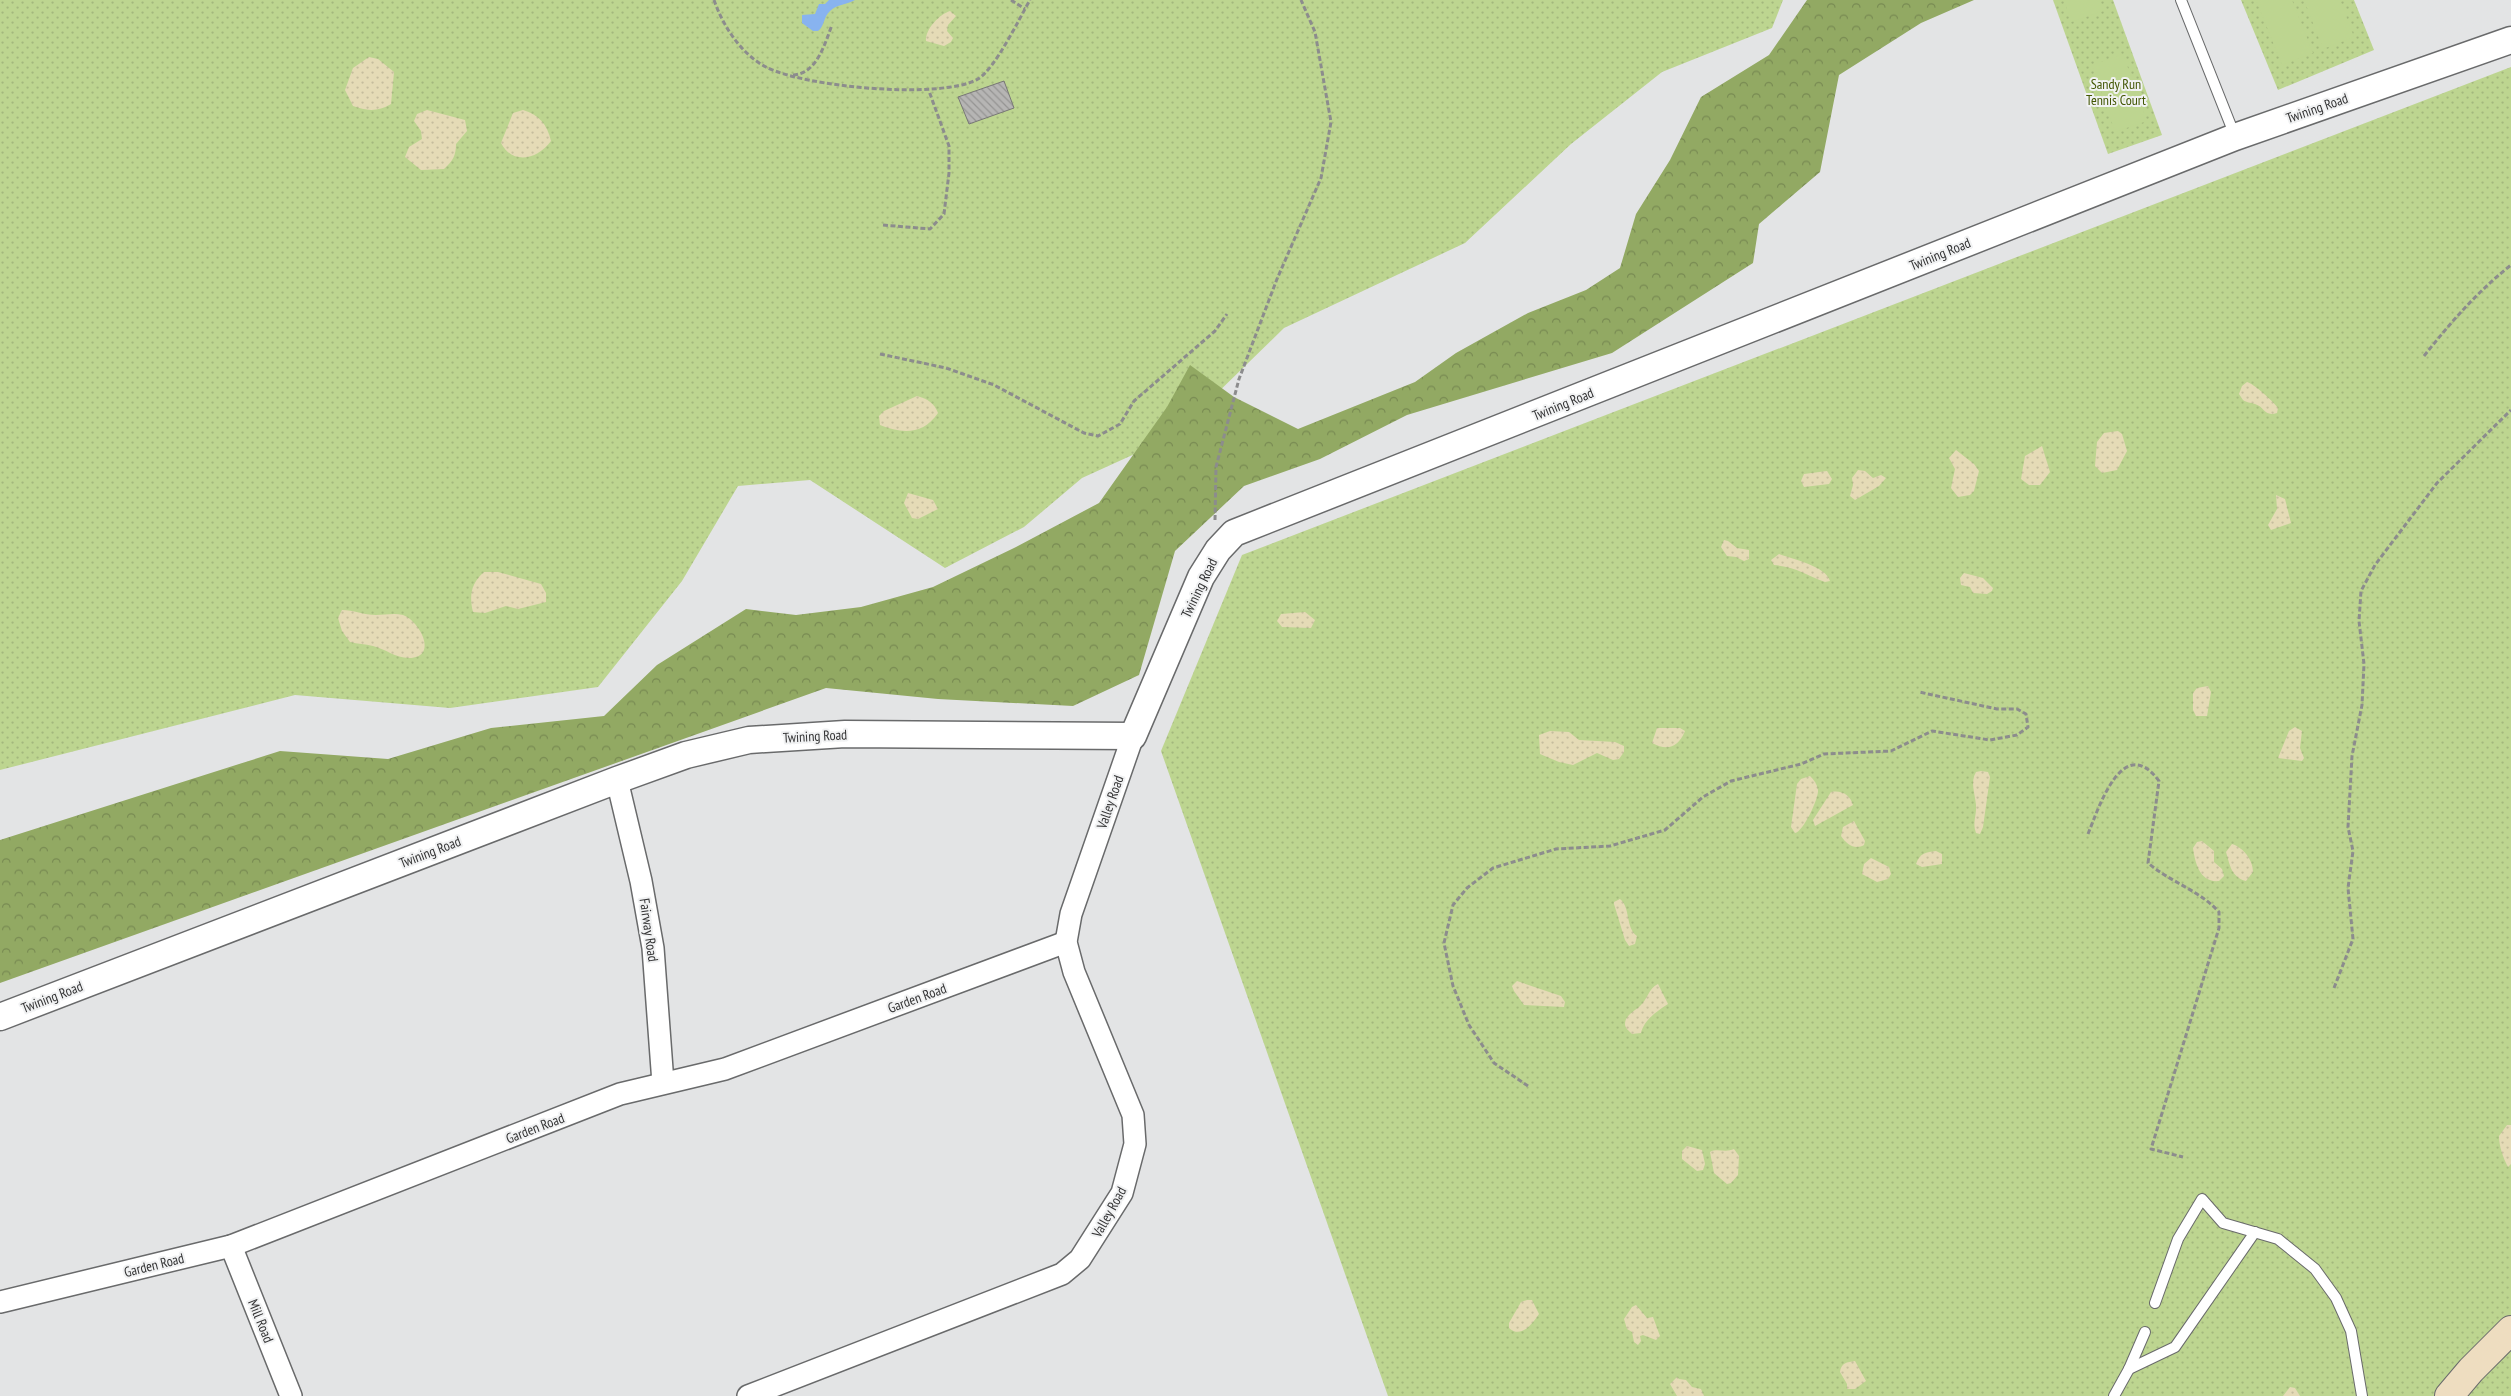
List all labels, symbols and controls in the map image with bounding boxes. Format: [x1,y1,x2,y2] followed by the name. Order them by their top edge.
[2086,75,2146,109] park label: Sandy Run Tennis Court
[2284,89,2350,127] street label: Twining Road
[1907,234,1973,274] street label: Twining Road
[1530,384,1596,424] street label: Twining Road
[1177,555,1221,621] street label: Twining Road
[782,725,848,747] street label: Twining Road
[1092,773,1128,832] street label: Valley Road
[397,832,463,872] street label: Twining Road
[636,897,662,963] street label: Fairway Road
[19,977,85,1017] street label: Twining Road
[885,979,949,1017] street label: Garden Road
[503,1109,567,1147] street label: Garden Road
[1087,1183,1130,1241] street label: Valley Road
[122,1249,186,1281] street label: Garden Road
[244,1297,278,1345] street label: Mill Road

